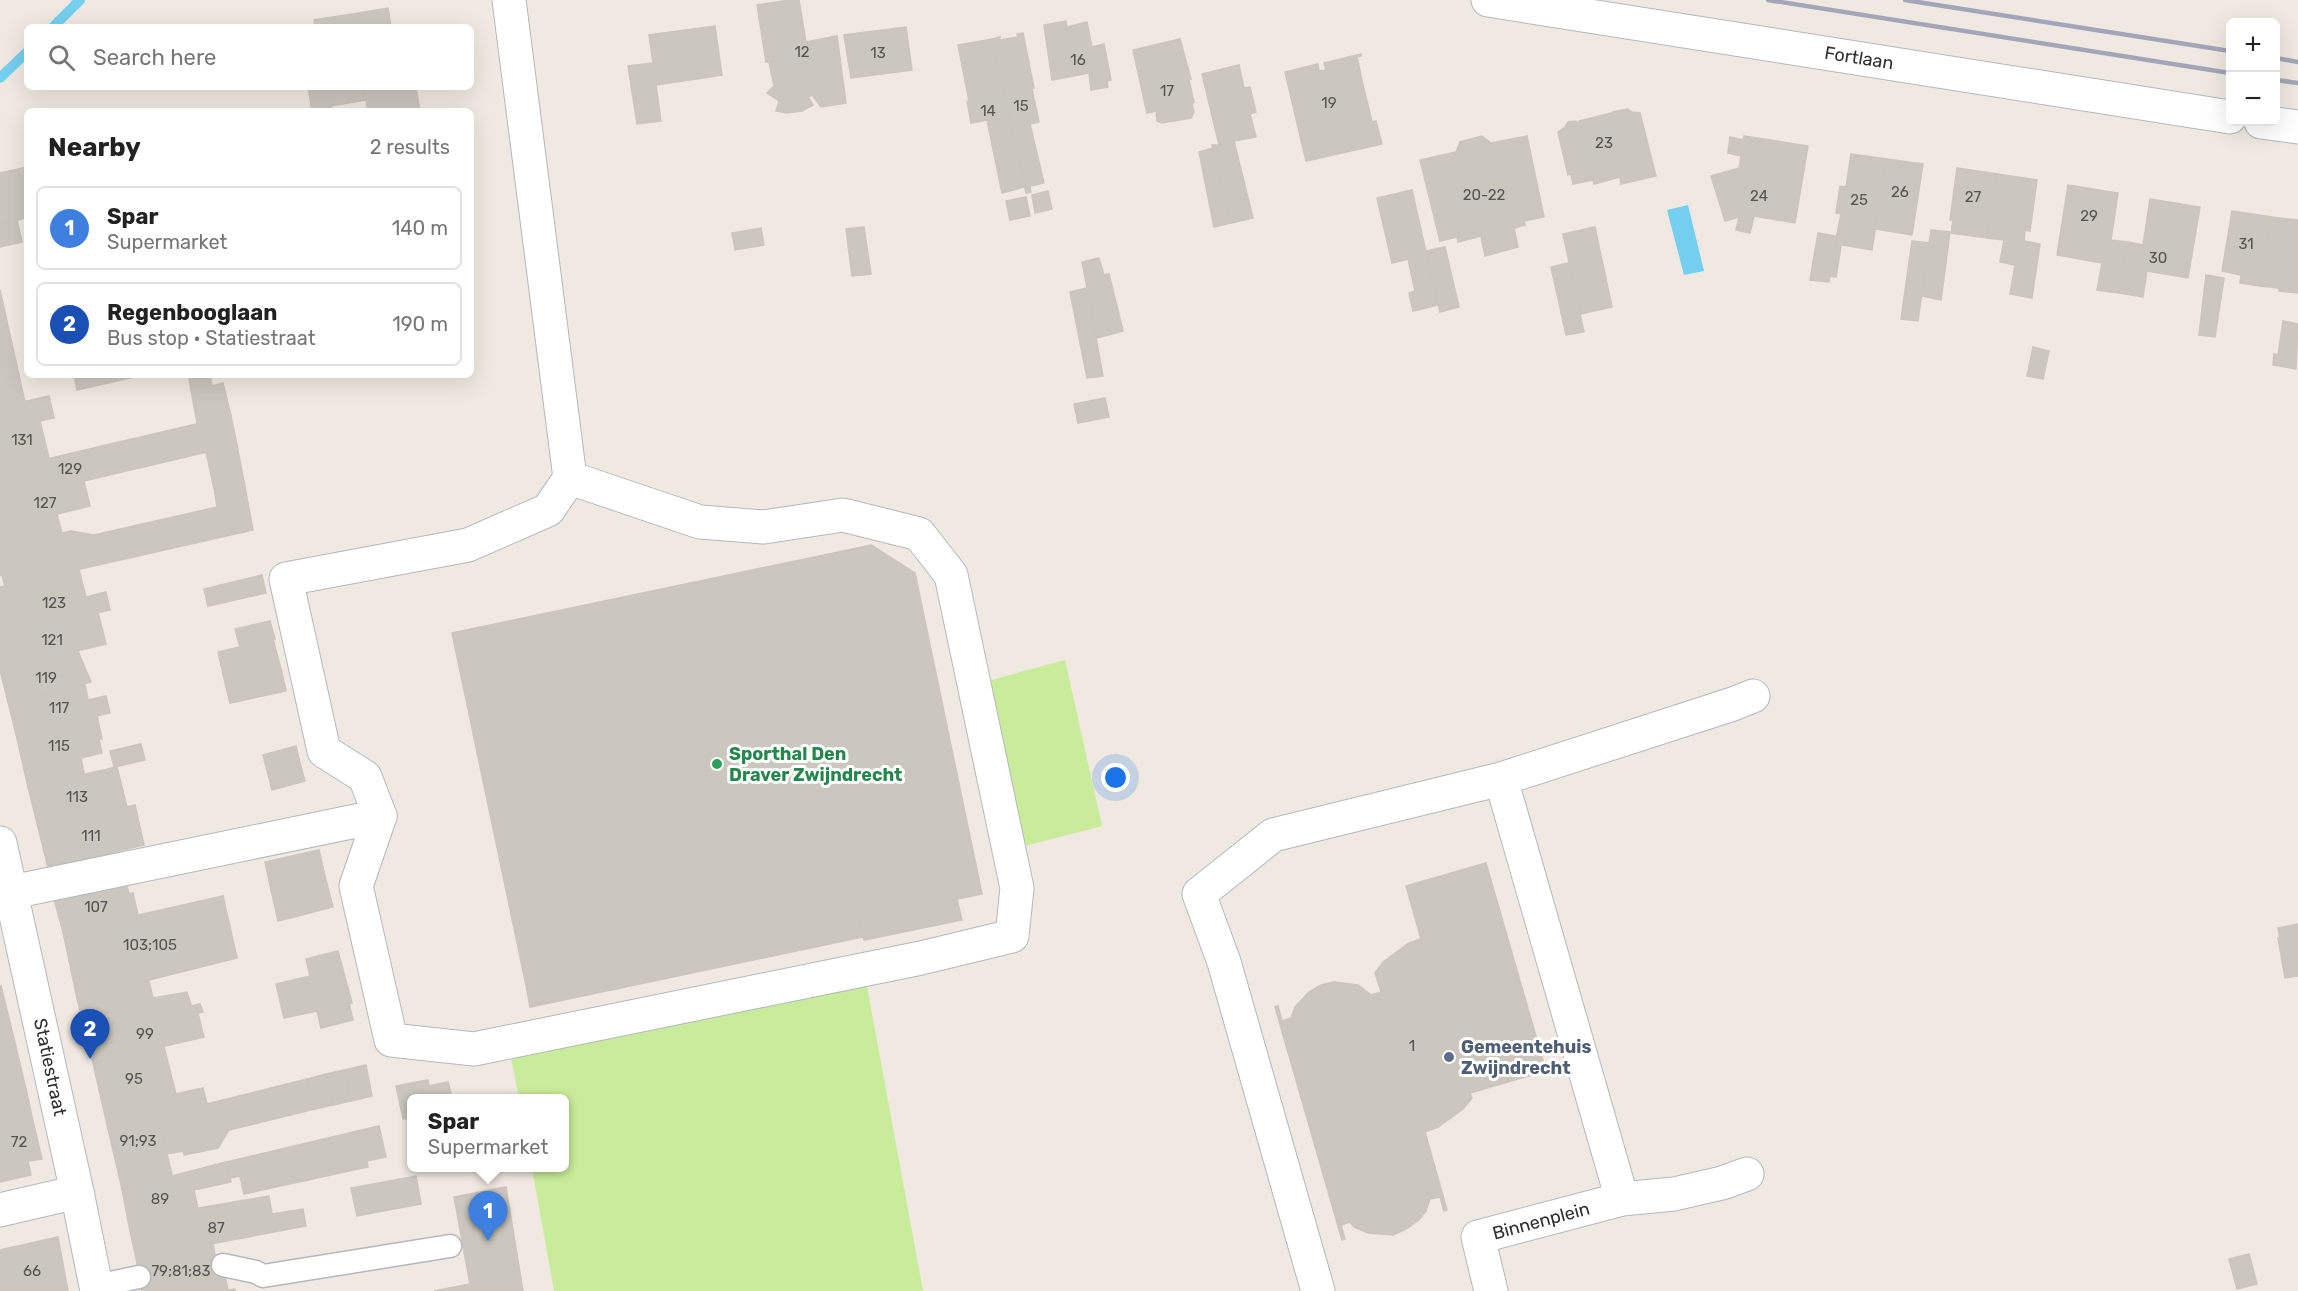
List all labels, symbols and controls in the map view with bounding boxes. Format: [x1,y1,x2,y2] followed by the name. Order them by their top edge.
[2226,18,2280,126] map controls
[2226,18,2280,72] button: +
[24,24,474,90] search box
[45,41,78,74] icon: search
[1823,42,1895,74] street label: Fortlaan
[794,43,810,61] house number: 12
[93,44,216,71] text: Search here
[870,44,886,62] house number: 13
[1070,51,1086,69] house number: 16
[2226,72,2280,126] button: −
[1160,82,1174,100] house number: 17
[1321,94,1337,112] house number: 19
[1013,97,1029,115] house number: 15
[980,102,996,120] house number: 14
[48,132,141,163] text: Nearby
[1595,134,1613,152] house number: 23
[370,135,450,159] text: 2 results
[1891,183,1909,201] house number: 26
[1463,186,1505,204] house number: 20-22
[1750,187,1768,205] house number: 24
[1965,188,1982,206] house number: 27
[1850,191,1868,209] house number: 25
[107,203,158,230] text: Spar
[2080,207,2098,225] house number: 29
[65,216,74,240] text: 1
[392,216,448,240] text: 140 m
[107,230,227,254] text: Supermarket
[2238,235,2254,253] house number: 31
[2149,249,2167,267] house number: 30
[107,299,277,326] text: Regenbooglaan
[63,312,76,336] text: 2
[392,312,448,336] text: 190 m
[107,326,316,350] text: Bus stop · Statiestraat
[11,431,33,449] house number: 131
[58,460,82,478] house number: 129
[34,494,57,512] house number: 127
[42,594,66,612] house number: 123
[41,631,63,649] house number: 121
[35,669,57,687] house number: 119
[49,699,70,717] house number: 117
[48,737,70,755] house number: 115
[729,743,903,786] place label: Sporthal Den Draver Zwijndrecht
[710,757,724,771] marker: Sporthal Den Draver Zwijndrecht
[1101,763,1130,792] your location
[66,788,88,806] house number: 113
[81,827,101,845] house number: 111
[84,898,108,916] house number: 107
[123,936,177,954] house number: 103;105
[70,1010,110,1059] pin: 2
[29,1016,71,1118] street label: Statiestraat
[136,1025,154,1043] house number: 99
[1461,1036,1591,1079] place label: Gemeentehuis Zwijndrecht
[1409,1037,1415,1055] house number: 1
[1442,1050,1456,1064] marker: Gemeentehuis Zwijndrecht
[125,1070,143,1088] house number: 95
[407,1094,569,1172] popup
[428,1108,479,1135] text: Spar
[119,1132,157,1150] house number: 91;93
[11,1133,27,1151] house number: 72
[428,1135,548,1159] text: Supermarket
[151,1190,169,1208] house number: 89
[468,1192,508,1241] pin: 1
[1490,1197,1592,1245] street label: Binnenplein
[207,1219,225,1237] house number: 87
[23,1262,41,1280] house number: 66
[151,1262,211,1280] house number: 79;81;83

